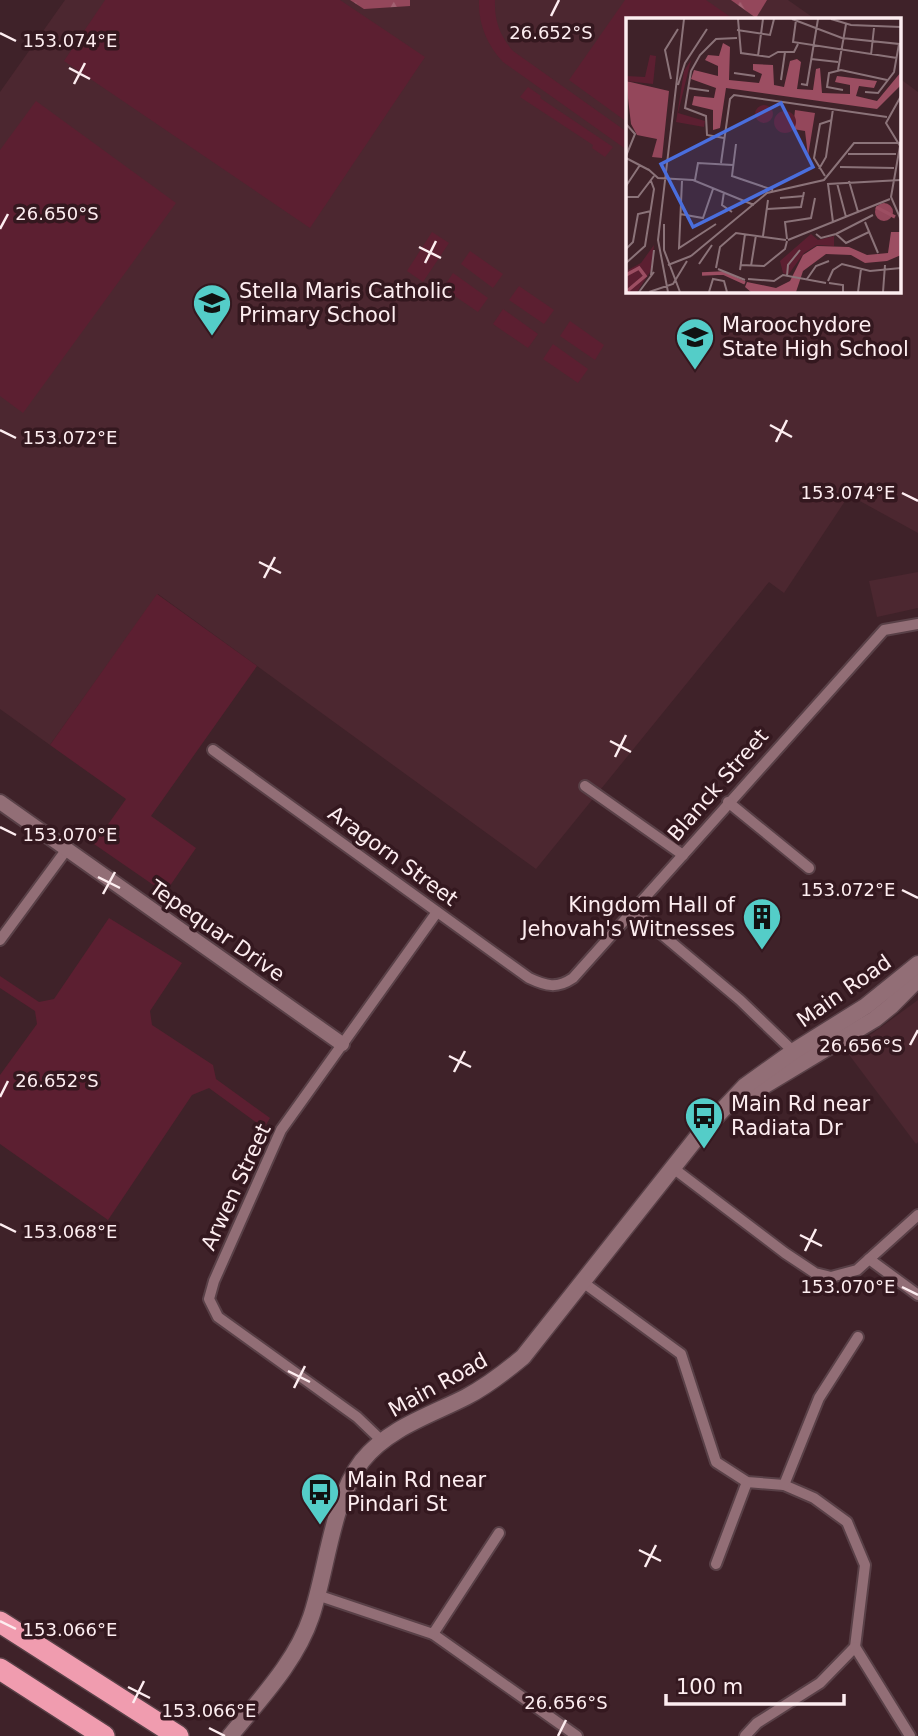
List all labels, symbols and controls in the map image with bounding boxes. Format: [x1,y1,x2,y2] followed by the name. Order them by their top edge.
[626,18,900,292] inset map
[509,22,593,43] text: 26.652°S
[23,30,117,51] text: 153.074°E
[15,203,99,224] text: 26.650°S
[239,279,453,327] place label: Stella Maris Catholic Primary School
[191,282,233,337] school or university icon: Stella Maris Catholic Primary School
[722,313,909,361] place label: Maroochydore State High School
[674,316,716,371] school or university icon: Maroochydore State High School
[23,427,117,448] text: 153.072°E
[801,482,895,503] text: 153.074°E
[663,724,773,846] street label: Blanck Street
[324,801,462,911] street label: Aragorn Street
[23,824,117,845] text: 153.070°E
[144,875,289,986] street label: Tepequar Drive
[801,879,895,900] text: 153.072°E
[519,893,736,941] place label: Kingdom Hall of Jehovah's Witnesses
[741,896,783,951] building icon: Kingdom Hall of Jehovah's Witnesses
[792,950,896,1032] street label: Main Road
[819,1035,903,1056] text: 26.656°S
[15,1070,99,1091] text: 26.652°S
[731,1092,871,1140] place label: Main Rd near Radiata Dr
[683,1095,725,1150] bus stop icon: Main Rd near Radiata Dr
[196,1120,276,1254] street label: Arwen Street
[23,1221,117,1242] text: 153.068°E
[801,1276,895,1297] text: 153.070°E
[384,1348,492,1422] street label: Main Road
[347,1468,487,1516] place label: Main Rd near Pindari St
[299,1471,341,1526] bus stop icon: Main Rd near Pindari St
[23,1619,117,1640] text: 153.066°E
[666,1662,844,1706] scale bar
[676,1675,743,1699] text: 100 m
[524,1692,608,1713] text: 26.656°S
[162,1700,256,1721] text: 153.066°E

